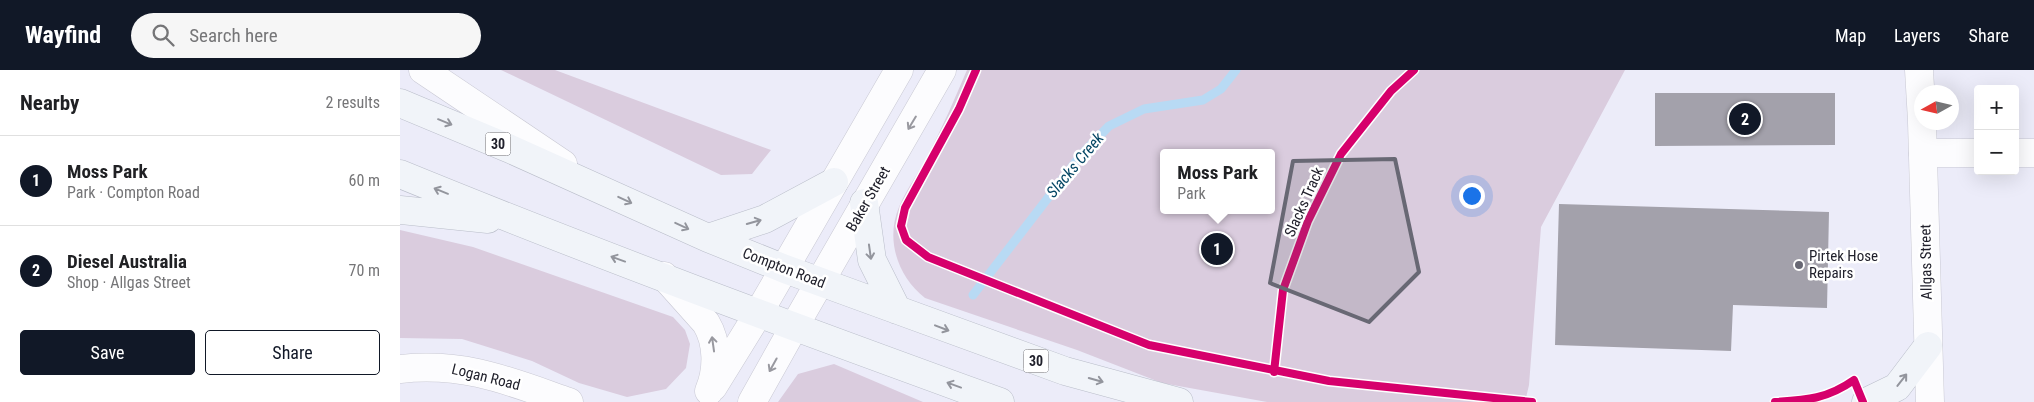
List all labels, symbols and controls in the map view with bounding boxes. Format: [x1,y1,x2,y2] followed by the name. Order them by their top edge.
[131,13,481,58] search box
[25,21,101,49] text: Wayfind
[149,21,177,49] icon: search
[189,24,278,47] text: Search here
[1835,25,1866,46] text: Map
[1894,25,1941,46] text: Layers
[1969,25,2009,46] text: Share
[1914,85,1959,130] north arrow
[1974,85,2019,175] map controls
[1974,85,2019,130] button: +
[20,91,79,115] text: Nearby
[325,93,380,112] text: 2 results
[1729,100,1761,138] pin: 2
[907,115,917,130] one-way arrow
[437,117,452,127] one-way arrow
[1042,128,1108,201] water label: Slacks Creek
[1974,130,2019,175] button: −
[486,132,510,156] road number: 30
[1160,149,1275,214] popup
[67,160,148,183] text: Moss Park
[1177,161,1258,184] text: Moss Park
[842,163,894,235] street label: Baker Street
[1281,164,1327,240] street label: Slacks Track
[32,171,40,190] text: 1
[348,171,380,190] text: 60 m
[67,183,200,202] text: Park · Compton Road
[1459,183,1485,209] your location
[1177,184,1206,203] text: Park
[434,186,450,195] one-way arrow
[617,196,632,205] one-way arrow
[746,217,762,227] one-way arrow
[674,222,689,231] one-way arrow
[1916,224,1936,300] street label: Allgas Street
[1201,230,1233,268] pin: 1
[865,243,875,259] one-way arrow
[740,244,828,292] street label: Compton Road
[1809,247,1878,282] place label: Pirtek Hose Repairs
[67,250,187,273] text: Diesel Australia
[611,254,626,263] one-way arrow
[1793,259,1805,271] marker: Pirtek Hose Repairs
[32,261,40,280] text: 2
[348,261,380,280] text: 70 m
[67,273,191,292] text: Shop · Allgas Street
[934,323,949,333] one-way arrow
[20,330,195,375] button: Save
[205,330,380,375] button: Share
[708,336,718,352] one-way arrow
[1024,350,1048,372] road number: 30
[768,357,778,372] one-way arrow
[450,360,522,394] street label: Logan Road
[1896,374,1907,387] one-way arrow
[1088,375,1104,385] one-way arrow
[947,380,962,389] one-way arrow

